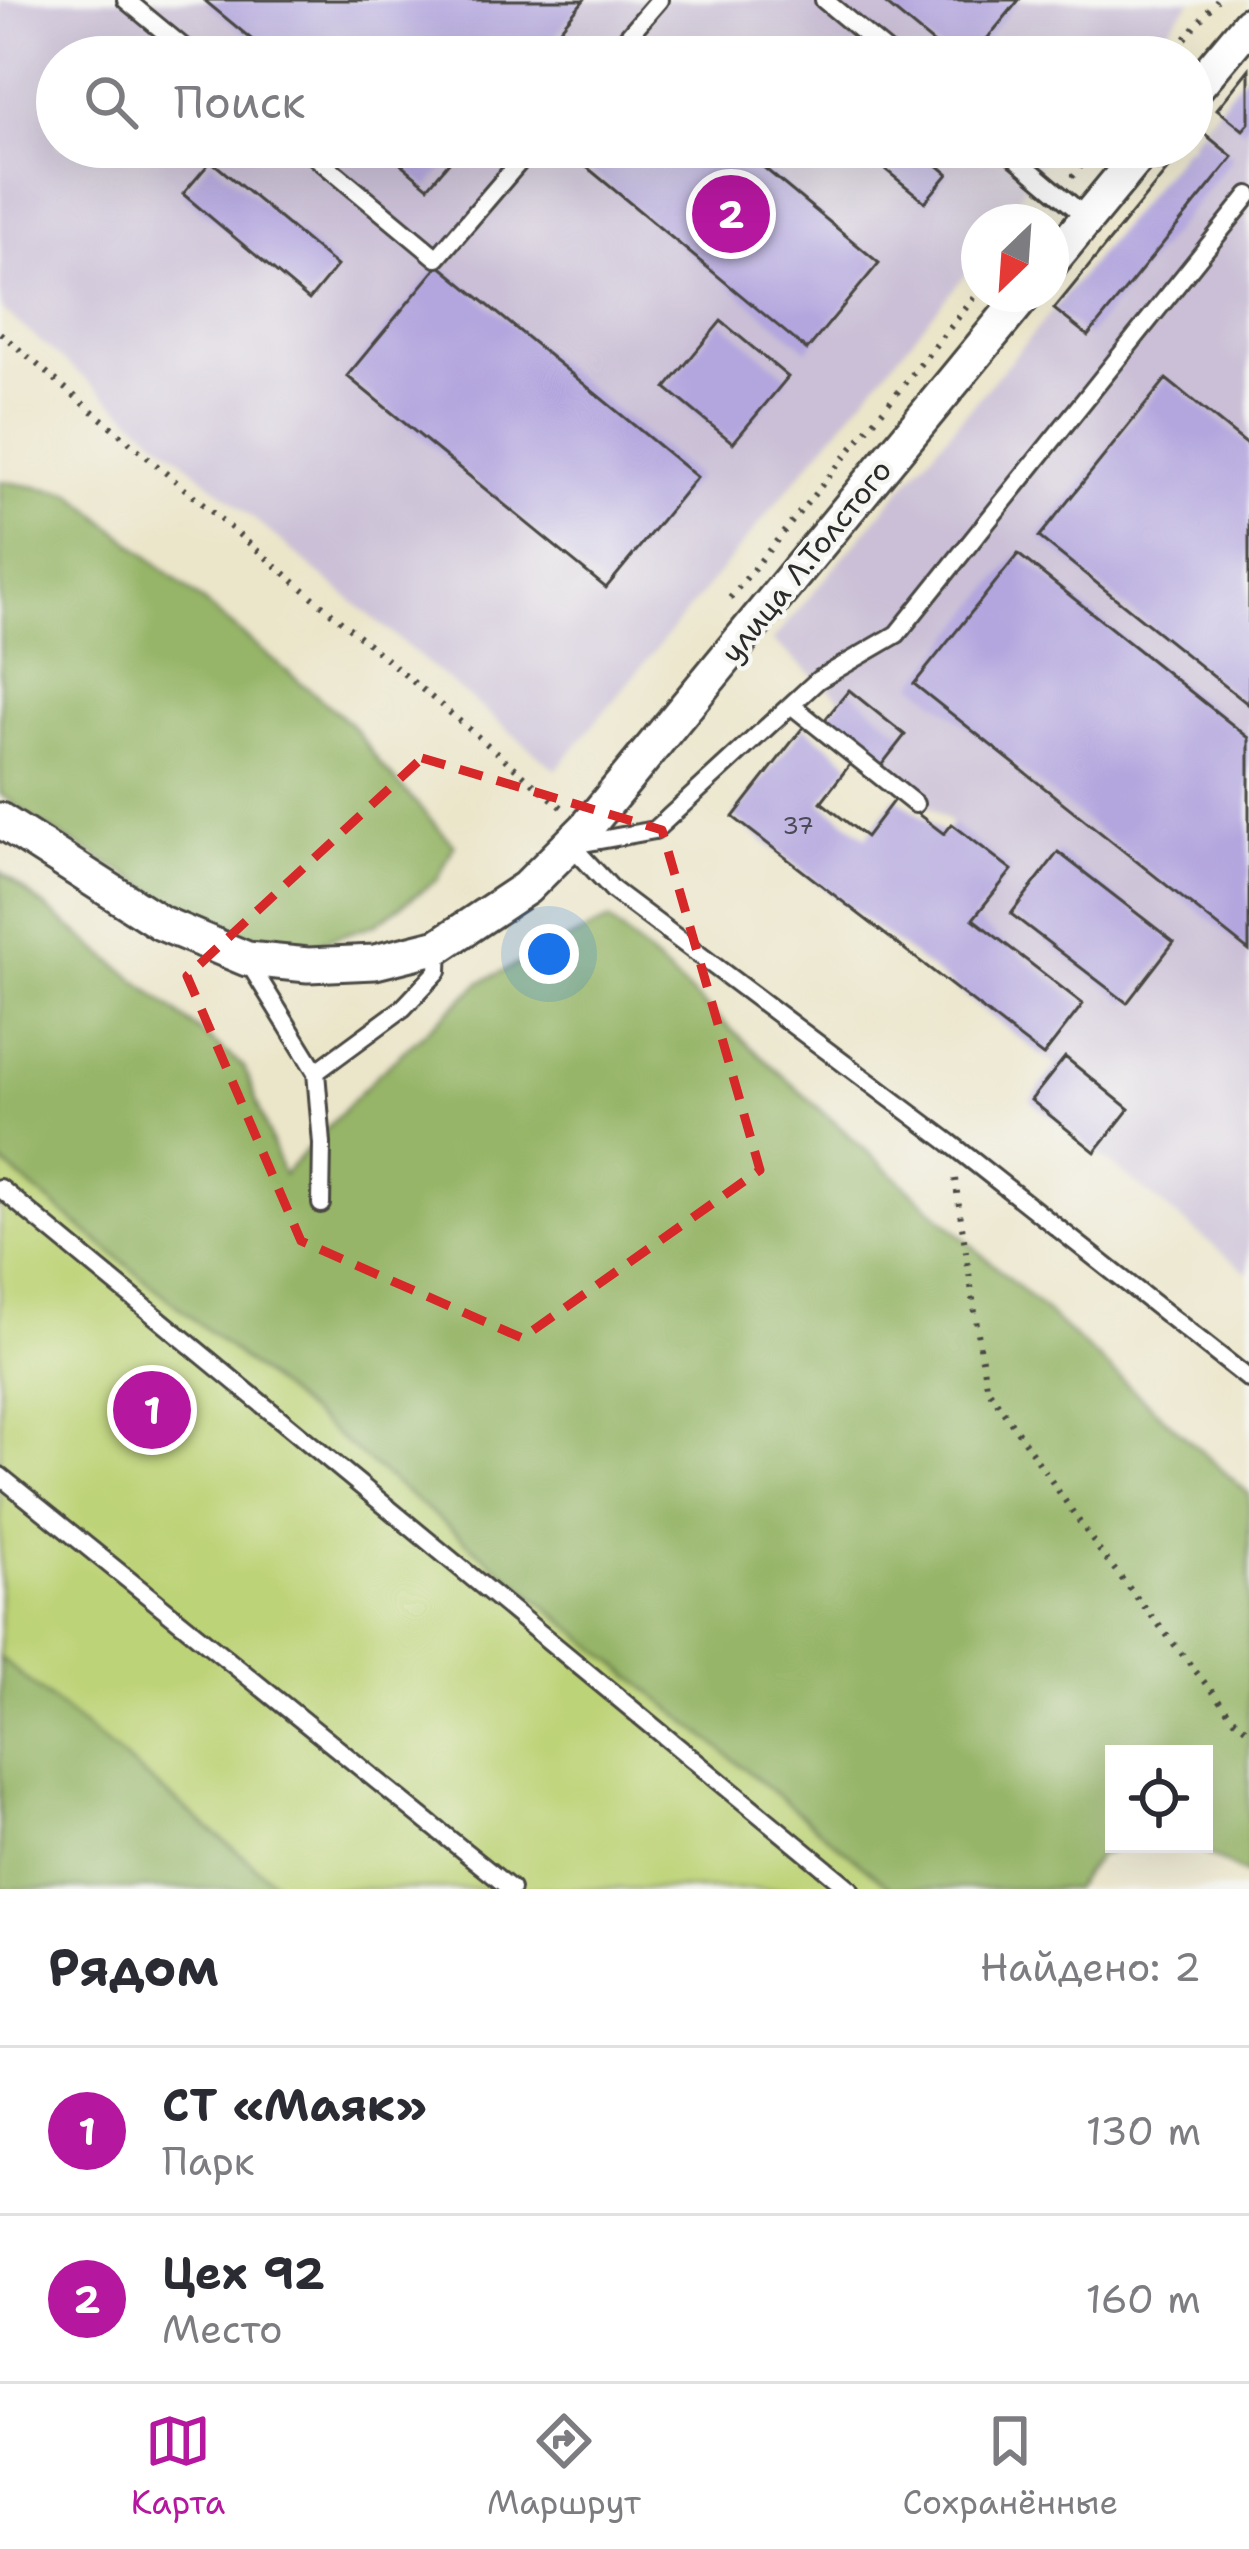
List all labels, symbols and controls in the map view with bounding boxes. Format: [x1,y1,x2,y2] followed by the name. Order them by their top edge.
[36,36,1213,168] search box
[78,69,144,135] icon: search
[174,72,305,132] text: Поиск
[692,169,770,259] pin: 2
[961,204,1069,312] north arrow
[711,451,901,671] street label: улица Л.Толстого
[782,810,814,842] house number: 37
[519,924,579,984] your location
[113,1365,191,1455] pin: 1
[1105,1745,1213,1853] map controls
[1105,1745,1213,1853] button: locate
[48,1933,219,2001] text: Рядом
[980,1941,1201,1993] text: Найдено: 2
[162,2075,427,2135] text: СТ «Маяк»
[78,2105,96,2157] text: 1
[1086,2105,1201,2157] text: 130 m
[162,2135,255,2187] text: Парк
[162,2243,325,2303] text: Цех 92
[73,2273,101,2325] text: 2
[1086,2273,1201,2325] text: 160 m
[162,2303,283,2355] text: Место
[131,2408,225,2525] tab: Карта
[487,2408,641,2525] tab: Маршрут
[903,2408,1118,2525] tab: Сохранённые

